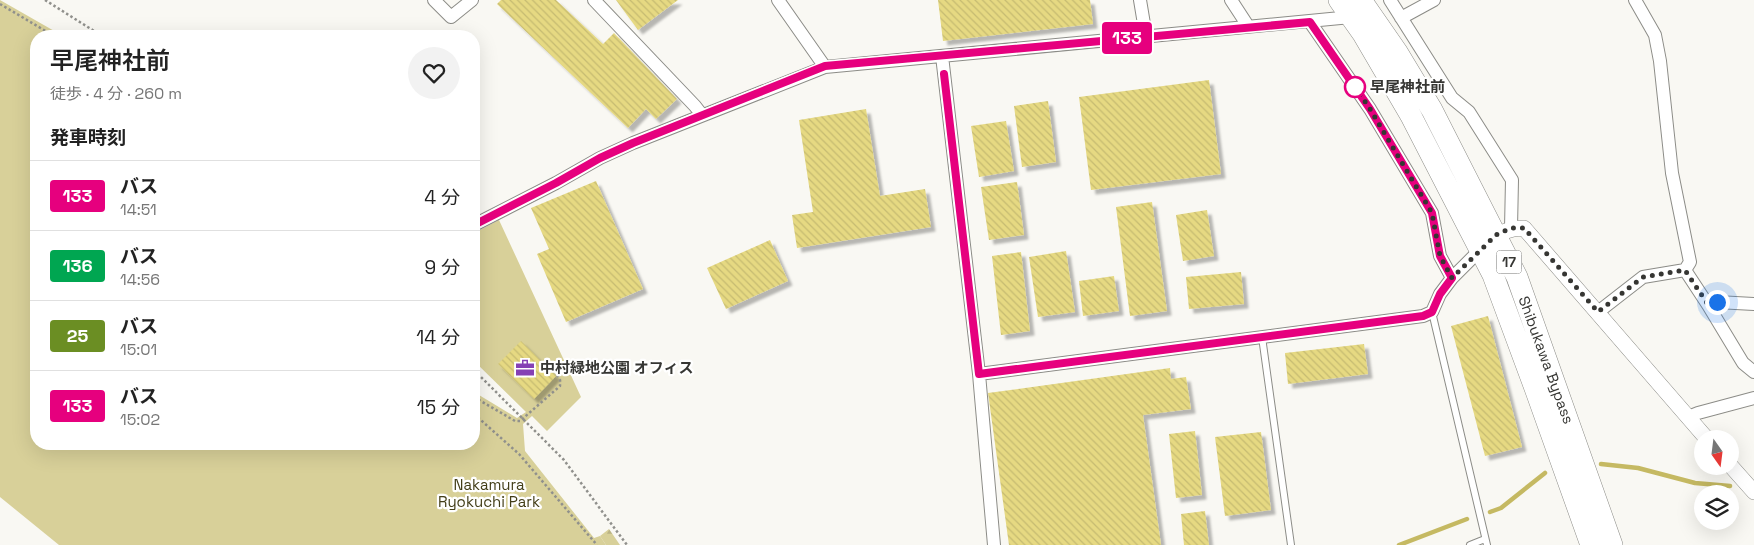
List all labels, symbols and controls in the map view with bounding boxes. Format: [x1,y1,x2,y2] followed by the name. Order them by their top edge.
[1098,22,1156,54] line badge: 133
[1112,26,1142,49] text: 133
[50,45,170,76] text: 早尾神社前
[408,47,460,99] button: heart
[1344,76,1366,98] marker: 早尾神社前
[1370,77,1445,96] place label: 早尾神社前
[50,83,182,104] text: 徒歩 · 4 分 · 260 m
[50,125,126,150] text: 発車時刻
[120,174,158,199] text: バス
[62,184,93,207] text: 133
[424,185,460,210] text: 4 分
[120,199,157,220] text: 14:51
[120,244,158,269] text: バス
[1496,250,1522,274] road number: 17
[62,254,93,277] text: 136
[424,255,460,280] text: 9 分
[120,269,160,290] text: 14:56
[1705,290,1730,315] your location
[1514,293,1578,426] street label: Shibukawa Bypass
[120,314,158,339] text: バス
[67,324,88,347] text: 25
[416,325,460,350] text: 14 分
[120,339,157,360] text: 15:01
[514,357,536,379] office icon: 中村緑地公園 オフィス
[540,358,694,377] place label: 中村緑地公園 オフィス
[120,384,158,409] text: バス
[62,394,93,417] text: 133
[417,395,460,420] text: 15 分
[120,409,160,430] text: 15:02
[1694,430,1739,475] north arrow
[1694,430,1739,530] map controls
[438,475,540,511] park label: Nakamura Ryokuchi Park
[1694,485,1739,530] button: layers

